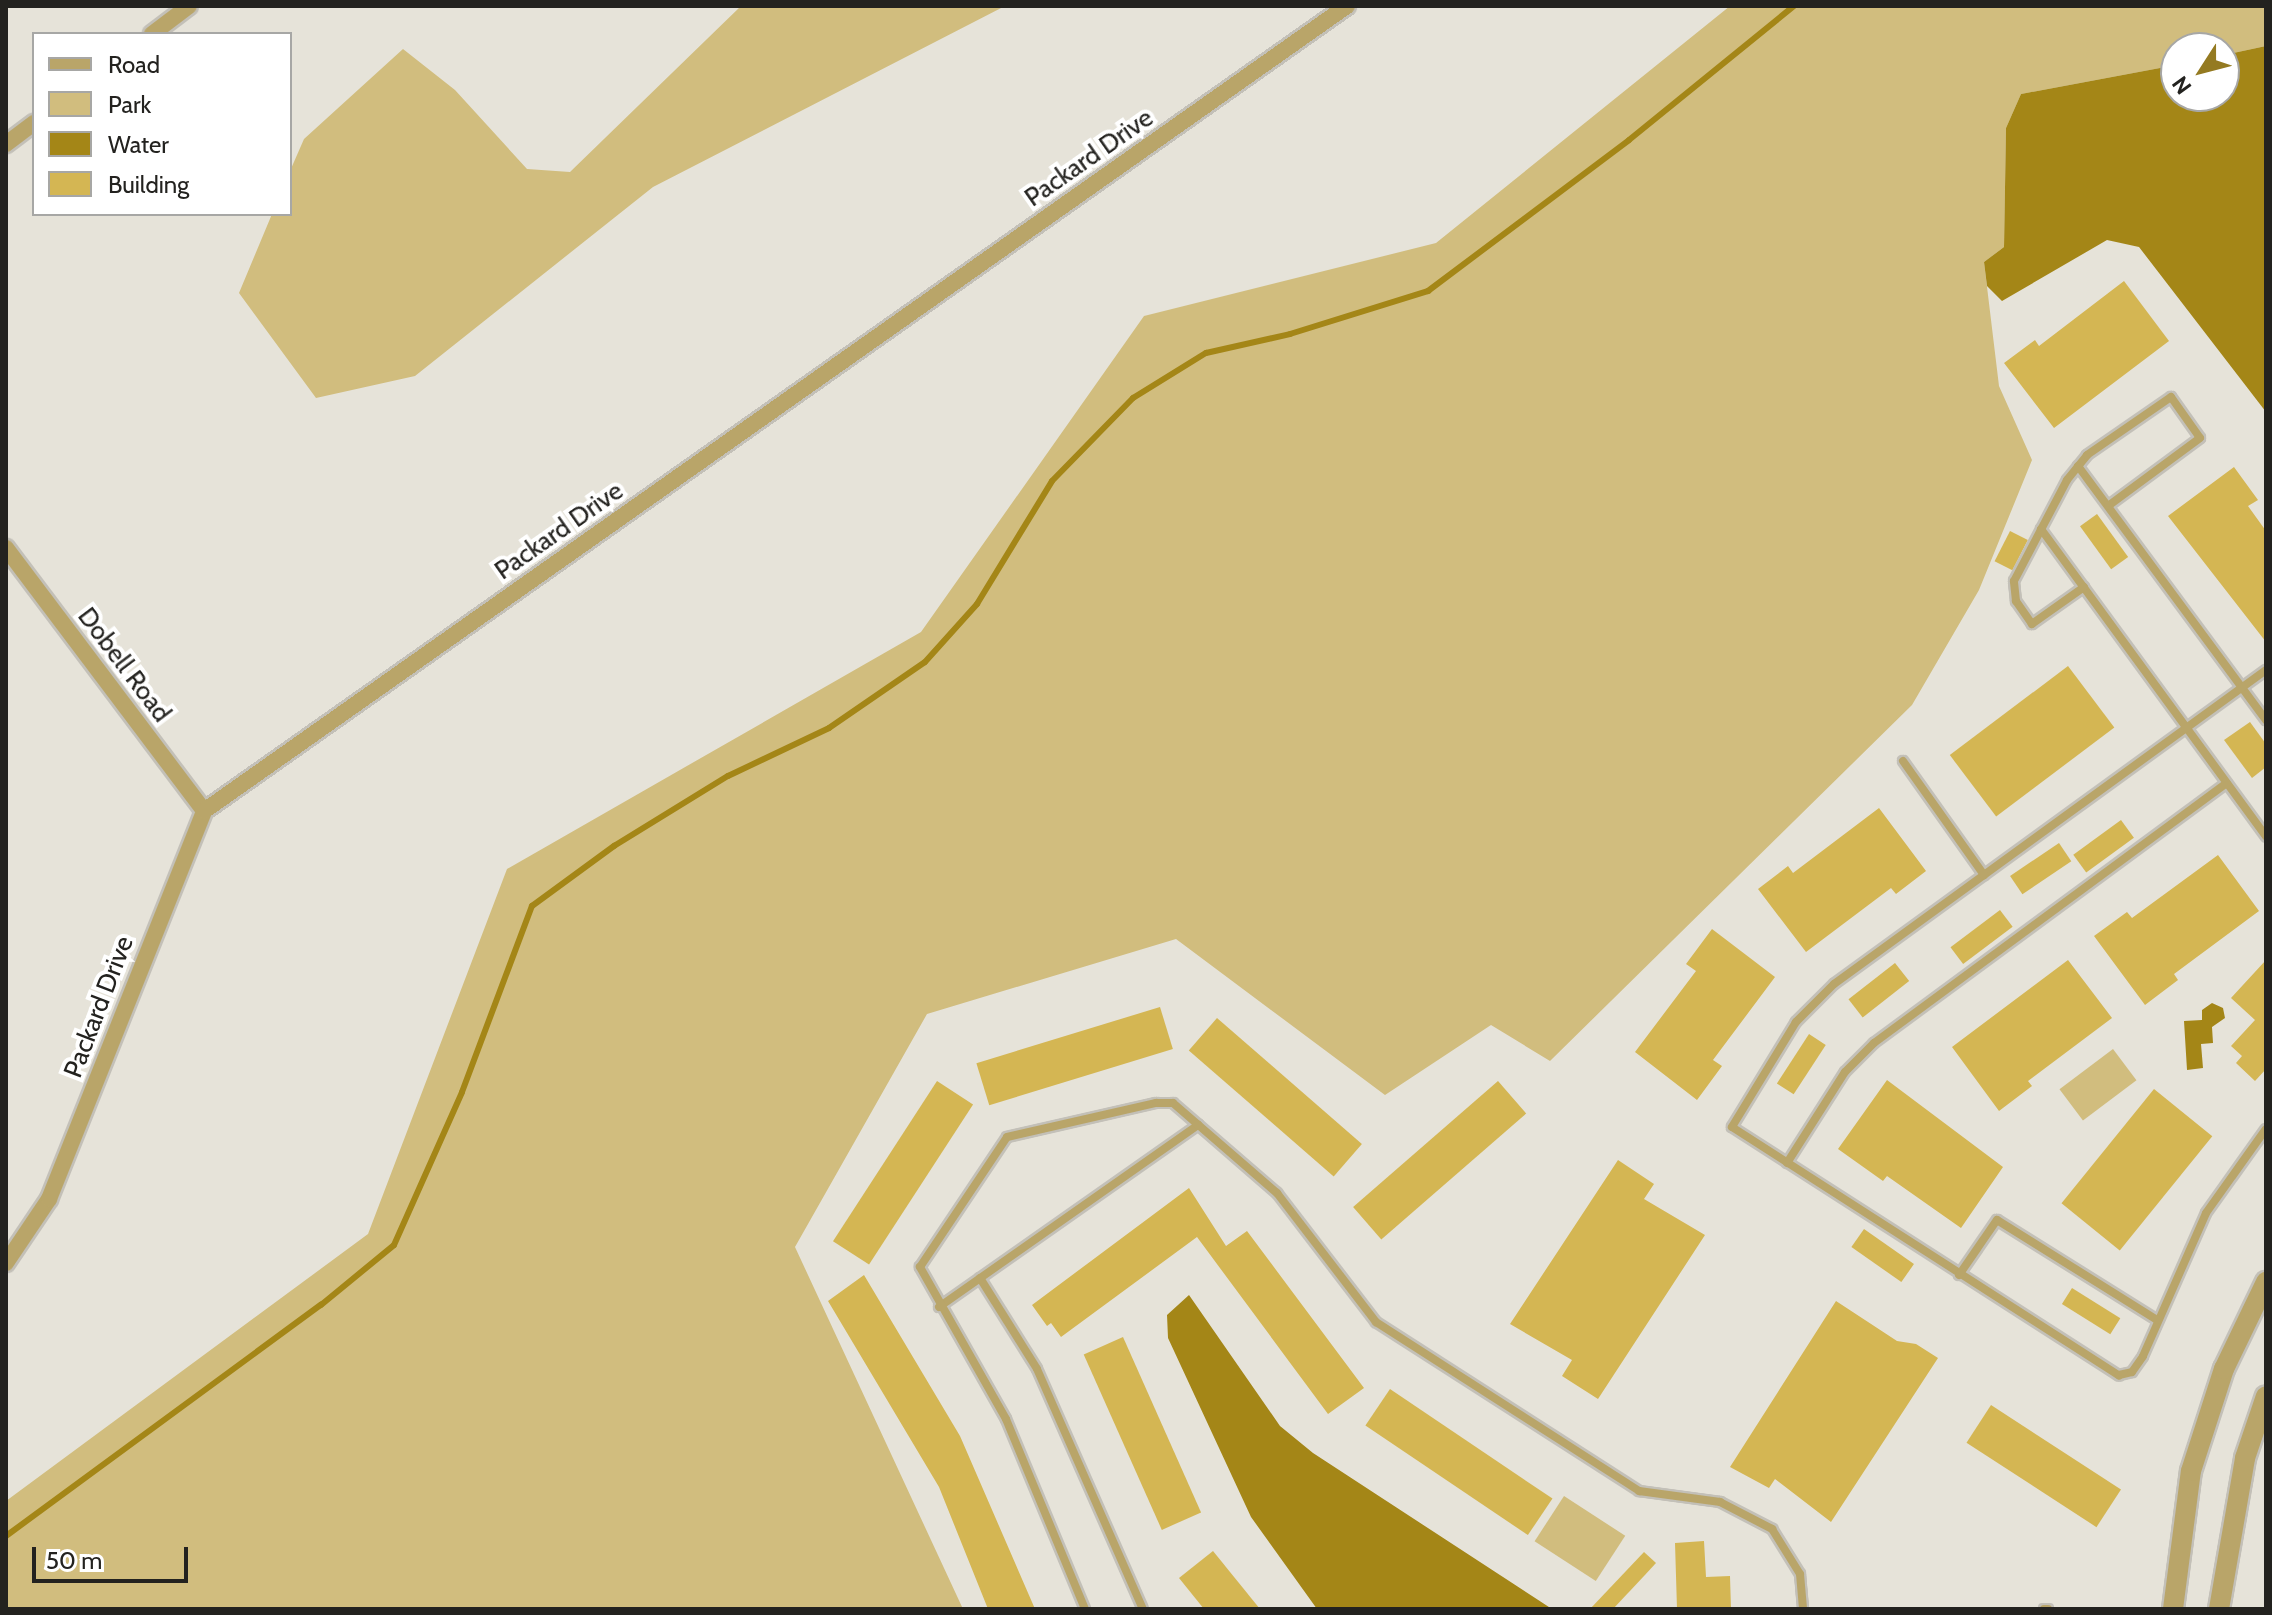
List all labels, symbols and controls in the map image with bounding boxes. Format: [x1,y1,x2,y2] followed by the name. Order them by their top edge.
[32,32,292,216] legend
[2160,32,2240,112] north arrow
[108,50,160,79] text: Road
[2166,71,2197,99] text: N
[108,90,151,119] text: Park
[1019,102,1159,214] street label: Packard Drive
[108,130,169,159] text: Water
[108,170,189,199] text: Building
[489,475,629,587] street label: Packard Drive
[71,602,177,728] street label: Dobell Road
[58,932,140,1082] street label: Packard Drive
[36,1531,192,1581] scale bar
[46,1546,102,1575] text: 50 m

